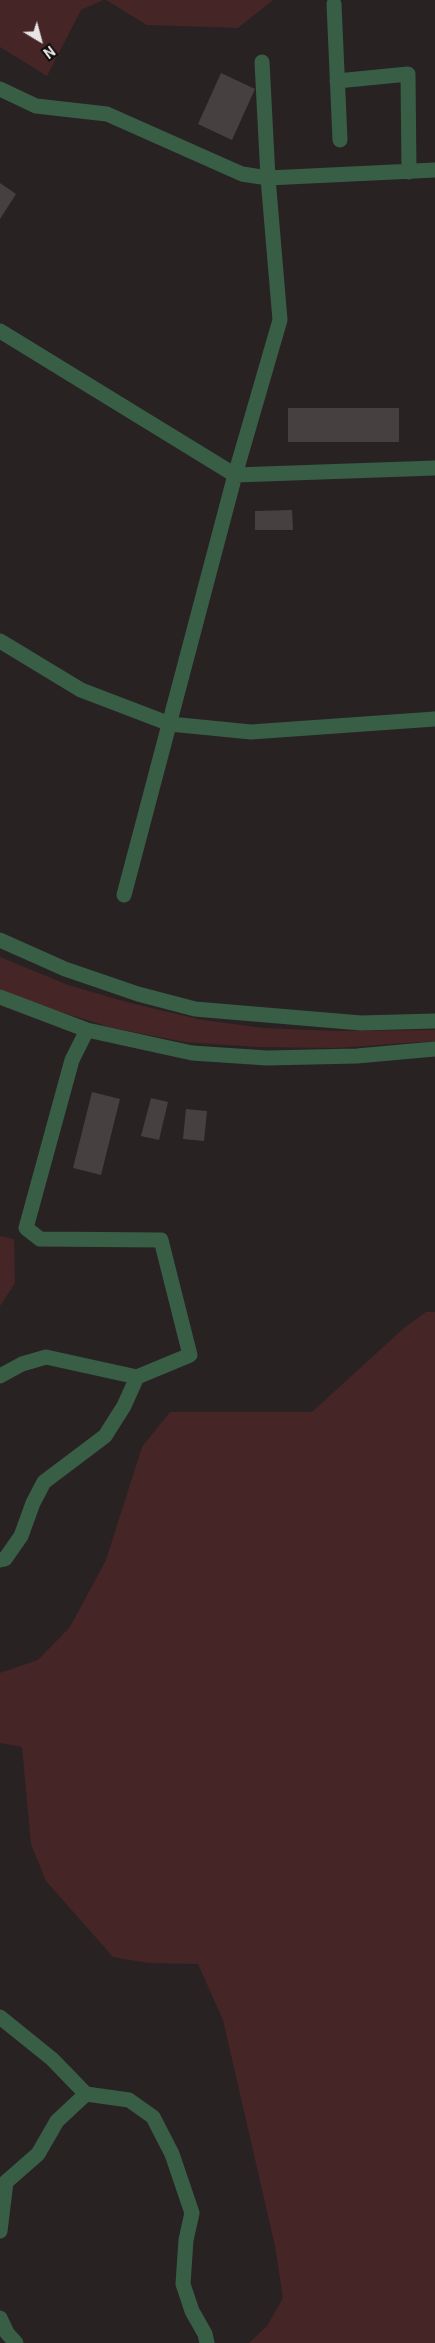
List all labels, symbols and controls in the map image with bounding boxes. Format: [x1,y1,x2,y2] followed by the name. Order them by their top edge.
[15,15,65,65] north arrow
[40,43,58,61] text: N

